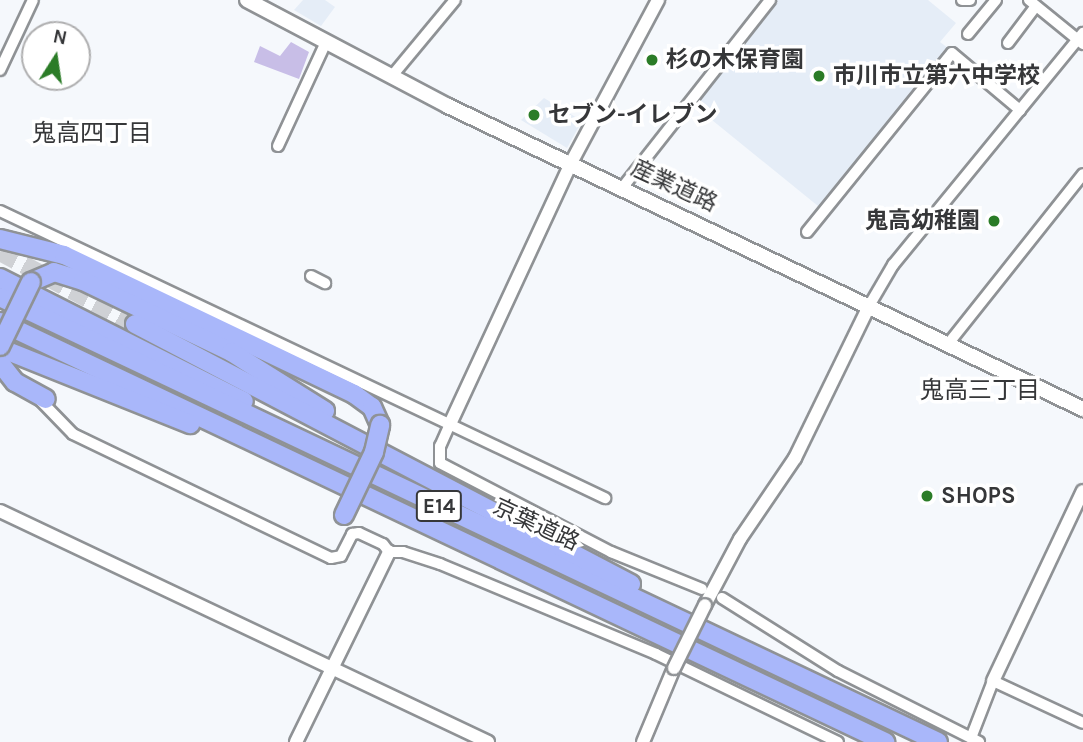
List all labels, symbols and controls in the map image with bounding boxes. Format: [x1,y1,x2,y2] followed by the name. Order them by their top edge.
[21,21,91,91] north arrow
[51,25,69,50] text: N
[666,46,804,74] place label: 杉の木保育園
[644,52,660,68] marker: 杉の木保育園
[833,62,1040,90] place label: 市川市立第六中学校
[811,68,827,84] marker: 市川市立第六中学校
[548,101,718,129] place label: セブン-イレブン
[526,107,542,123] marker: セブン-イレブン
[32,120,152,148] district label: 鬼高四丁目
[626,154,722,218] street label: 産業道路
[865,207,980,235] place label: 鬼高幼稚園
[986,213,1002,229] marker: 鬼高幼稚園
[920,377,1040,405] district label: 鬼高三丁目
[941,482,1016,510] place label: SHOPS
[919,488,935,504] marker: SHOPS
[414,489,464,524] road number: E14
[488,493,584,557] street label: 京葉道路

